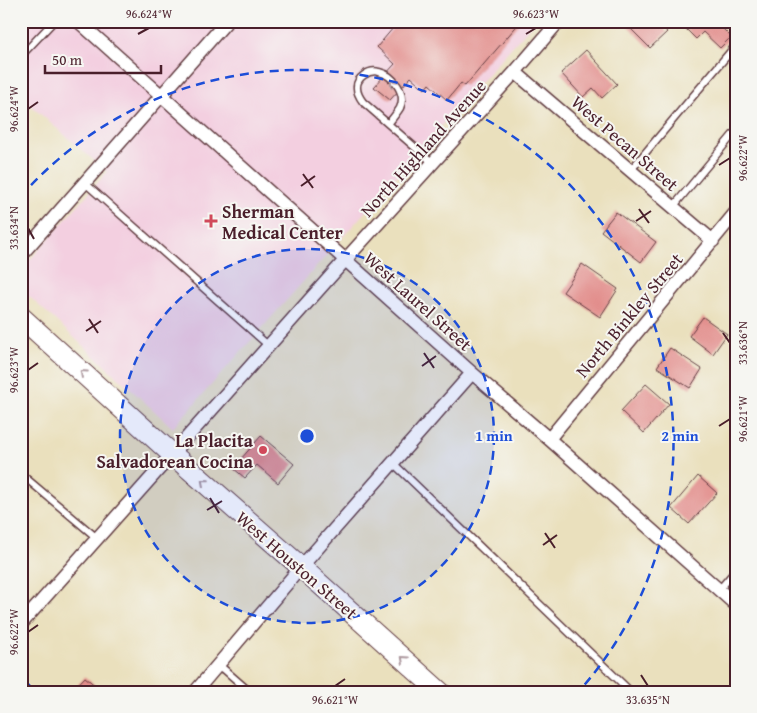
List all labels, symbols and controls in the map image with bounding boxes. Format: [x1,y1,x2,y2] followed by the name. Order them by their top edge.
[126,5,173,22] text: 96.624°W
[513,5,560,22] text: 96.623°W
[45,42,161,74] scale bar
[52,49,83,70] text: 50 m
[354,73,492,223] street label: North Highland Avenue
[390,79,399,88] one-way arrow
[5,85,22,132] text: 96.624°W
[565,89,685,198] street label: West Pecan Street
[734,134,751,181] text: 96.622°W
[222,198,344,246] place label: Sherman Medical Center
[5,206,22,250] text: 33.634°N
[204,214,218,228] marker: Sherman Medical Center
[358,245,479,358] street label: West Laurel Street
[569,246,690,383] street label: North Binkley Street
[734,321,751,365] text: 33.636°N
[5,346,22,393] text: 96.623°W
[80,370,89,379] one-way arrow
[734,395,751,442] text: 96.621°W
[475,425,513,446] text: 1 min
[661,425,699,446] text: 2 min
[97,427,254,475] place label: La Placita Salvadorean Cocina
[298,427,316,445] centre of rings
[257,444,269,456] marker: La Placita Salvadorean Cocina
[200,479,209,488] one-way arrow
[230,504,364,626] street label: West Houston Street
[5,608,22,655] text: 96.622°W
[400,656,409,665] one-way arrow
[312,691,359,708] text: 96.621°W
[626,691,670,708] text: 33.635°N

